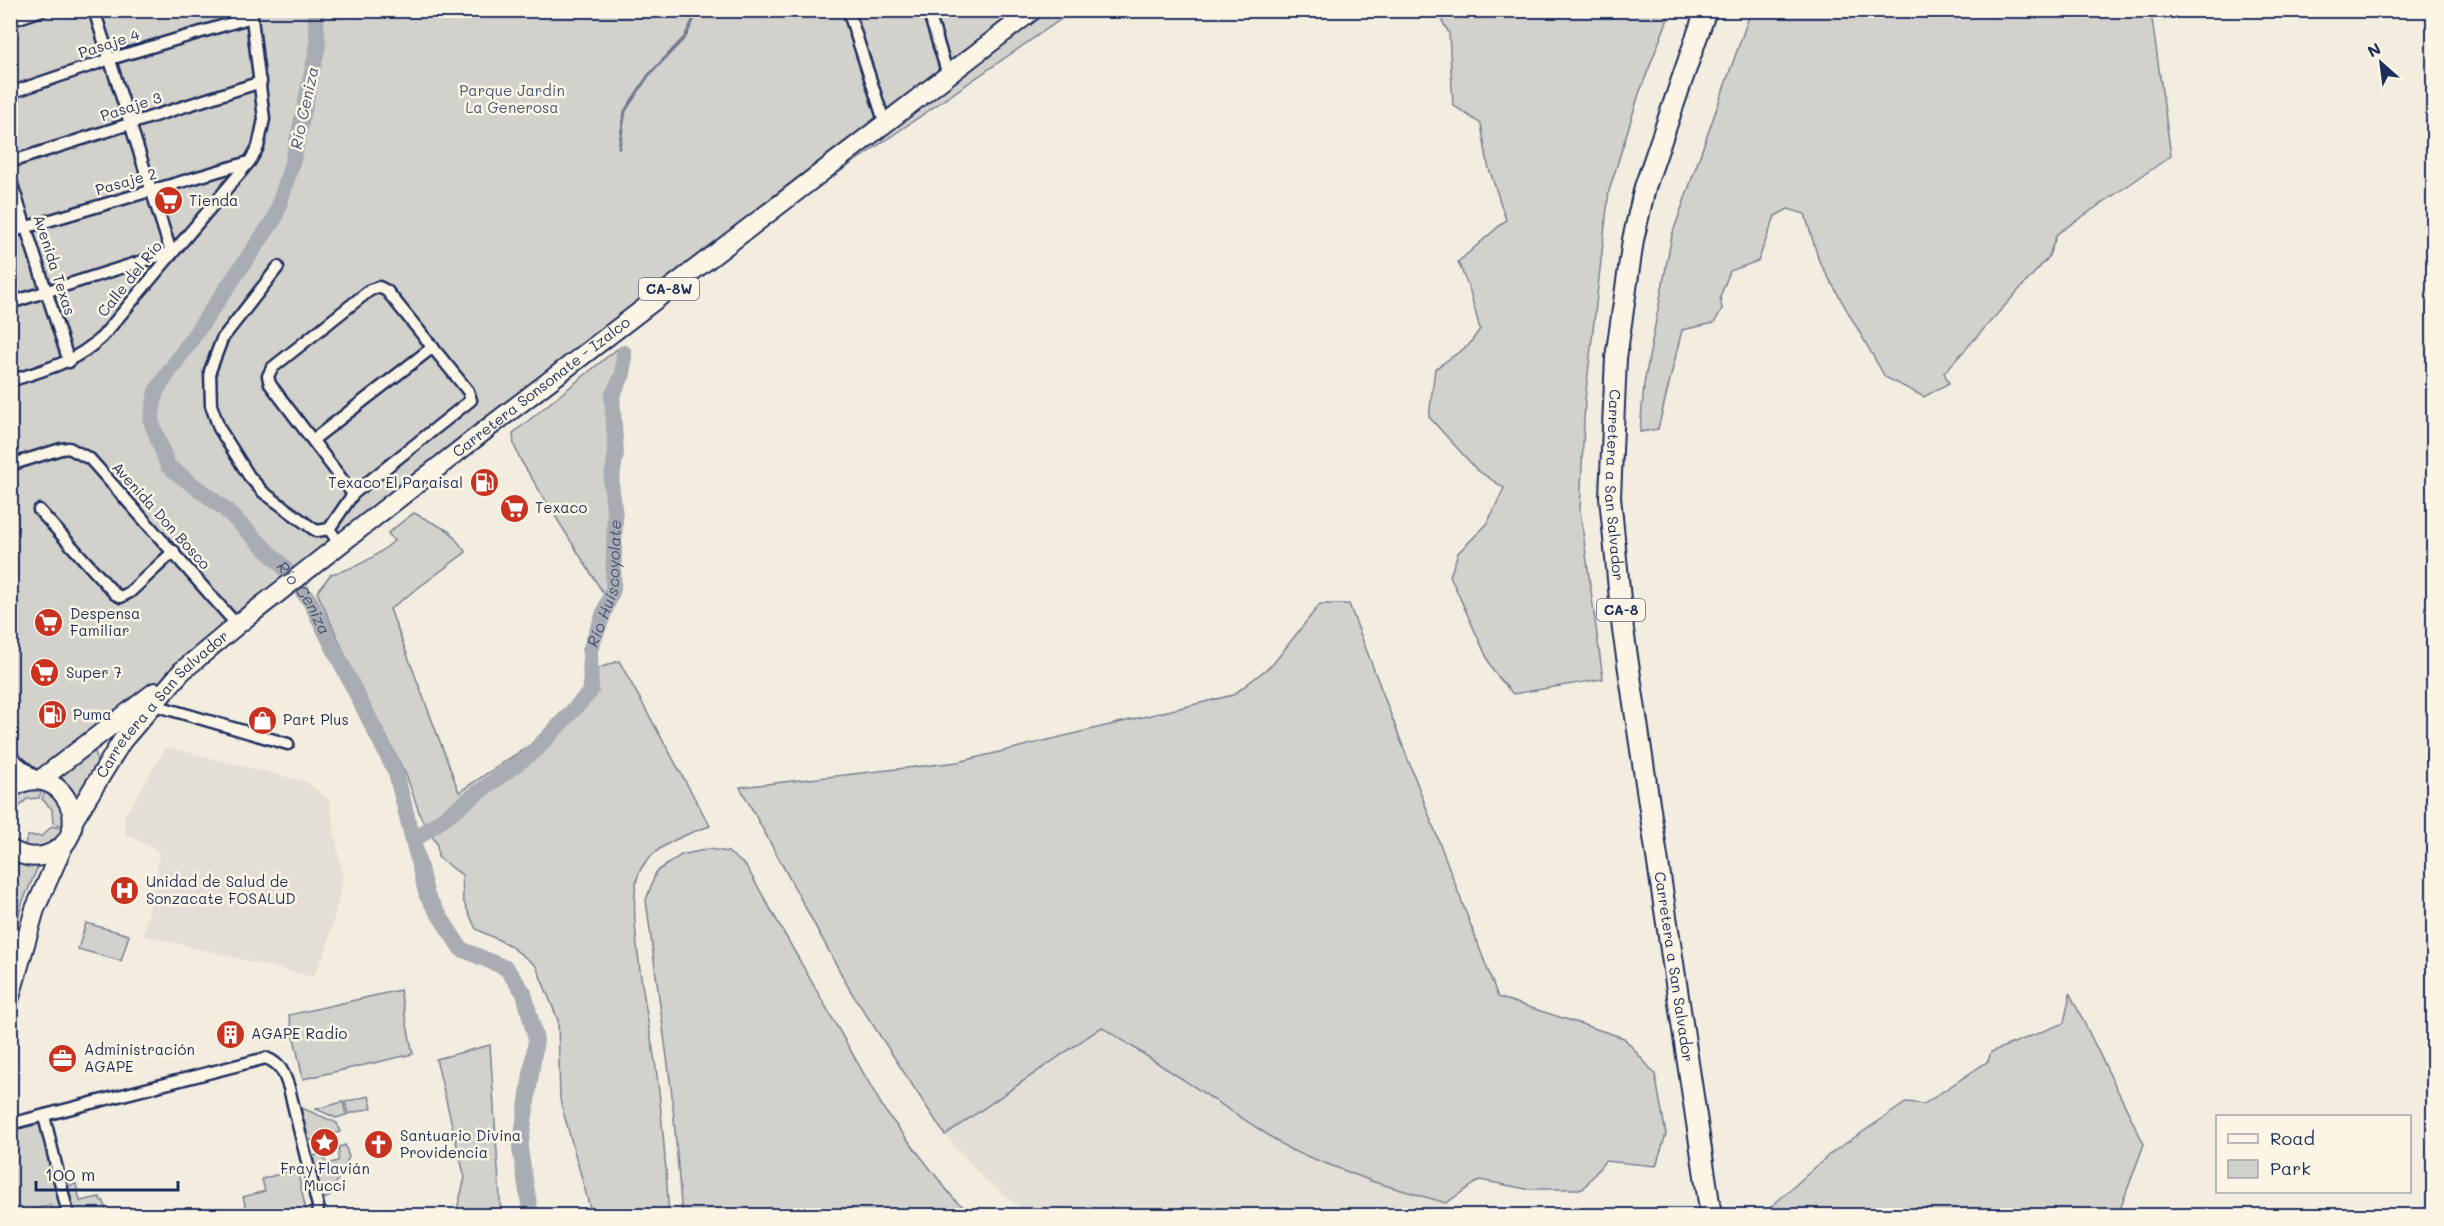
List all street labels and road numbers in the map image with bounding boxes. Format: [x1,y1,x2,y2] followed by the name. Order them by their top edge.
[76,24,142,62] street label: Pasaje 4
[98,87,164,125] street label: Pasaje 3
[93,163,159,199] street label: Pasaje 2
[29,212,81,318] street label: Avenida Texas
[92,236,166,321] street label: Calle del Río
[639,278,699,300] road number: CA-8W
[448,312,634,461] street label: Carretera Sonsonate - Izalco
[1601,389,1629,582] street label: Carretera a San Salvador
[108,457,215,573] street label: Avenida Don Bosco
[1597,599,1645,621] road number: CA-8
[91,625,232,781] street label: Carretera a San Salvador
[1650,870,1699,1063] street label: Carretera a San Salvador

